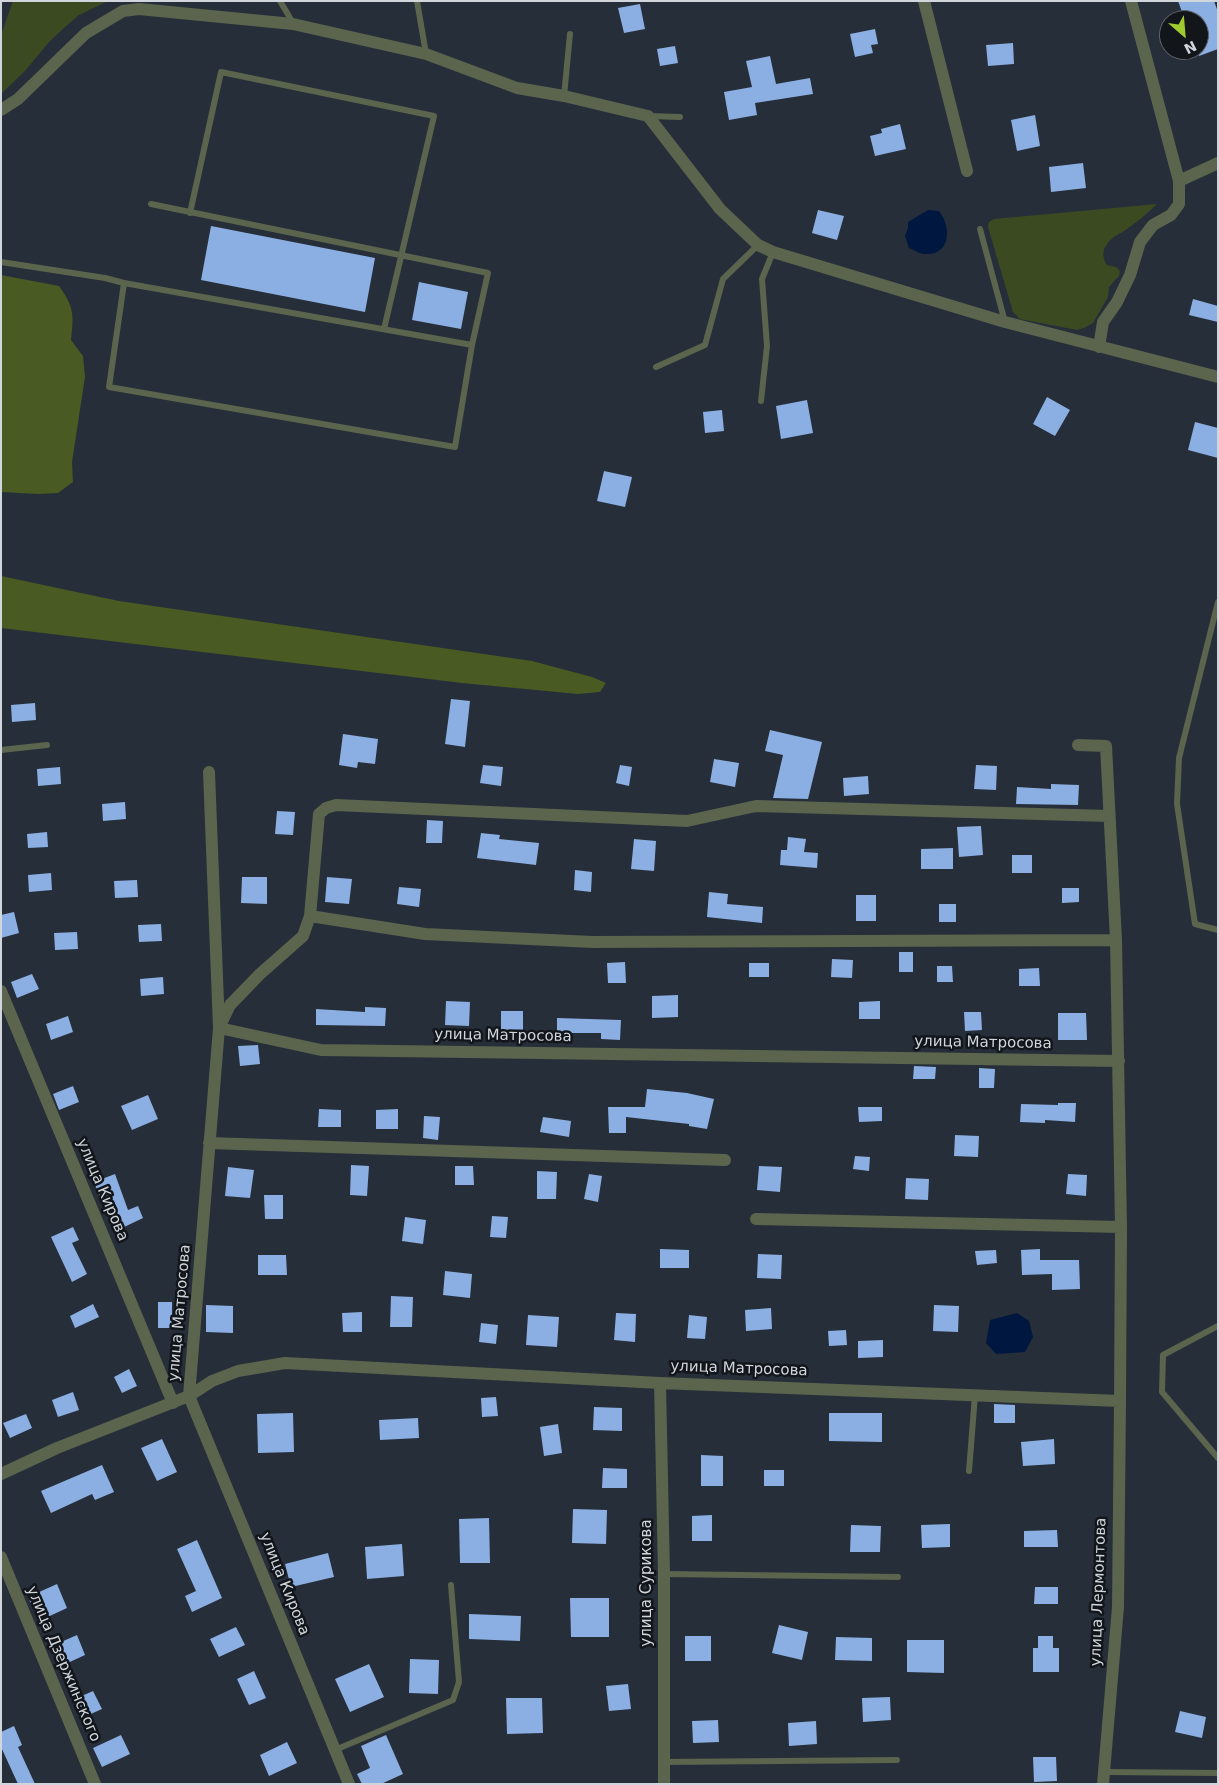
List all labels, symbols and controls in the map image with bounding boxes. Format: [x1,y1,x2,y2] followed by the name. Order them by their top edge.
[1159,10,1209,60] north arrow
[1182,38,1199,57] text: N
[434,1026,572,1046] street label: улица Матросова
[914,1033,1052,1053] street label: улица Матросова
[72,1136,132,1244] street label: улица Кирова
[165,1244,195,1382] street label: улица Матросова
[670,1358,808,1380] street label: улица Матросова
[1087,1517,1111,1667] street label: улица Лермонтова
[638,1519,656,1647] street label: улица Сурикова
[255,1530,313,1638] street label: улица Кирова
[22,1583,104,1745] street label: улица Дзержинского

